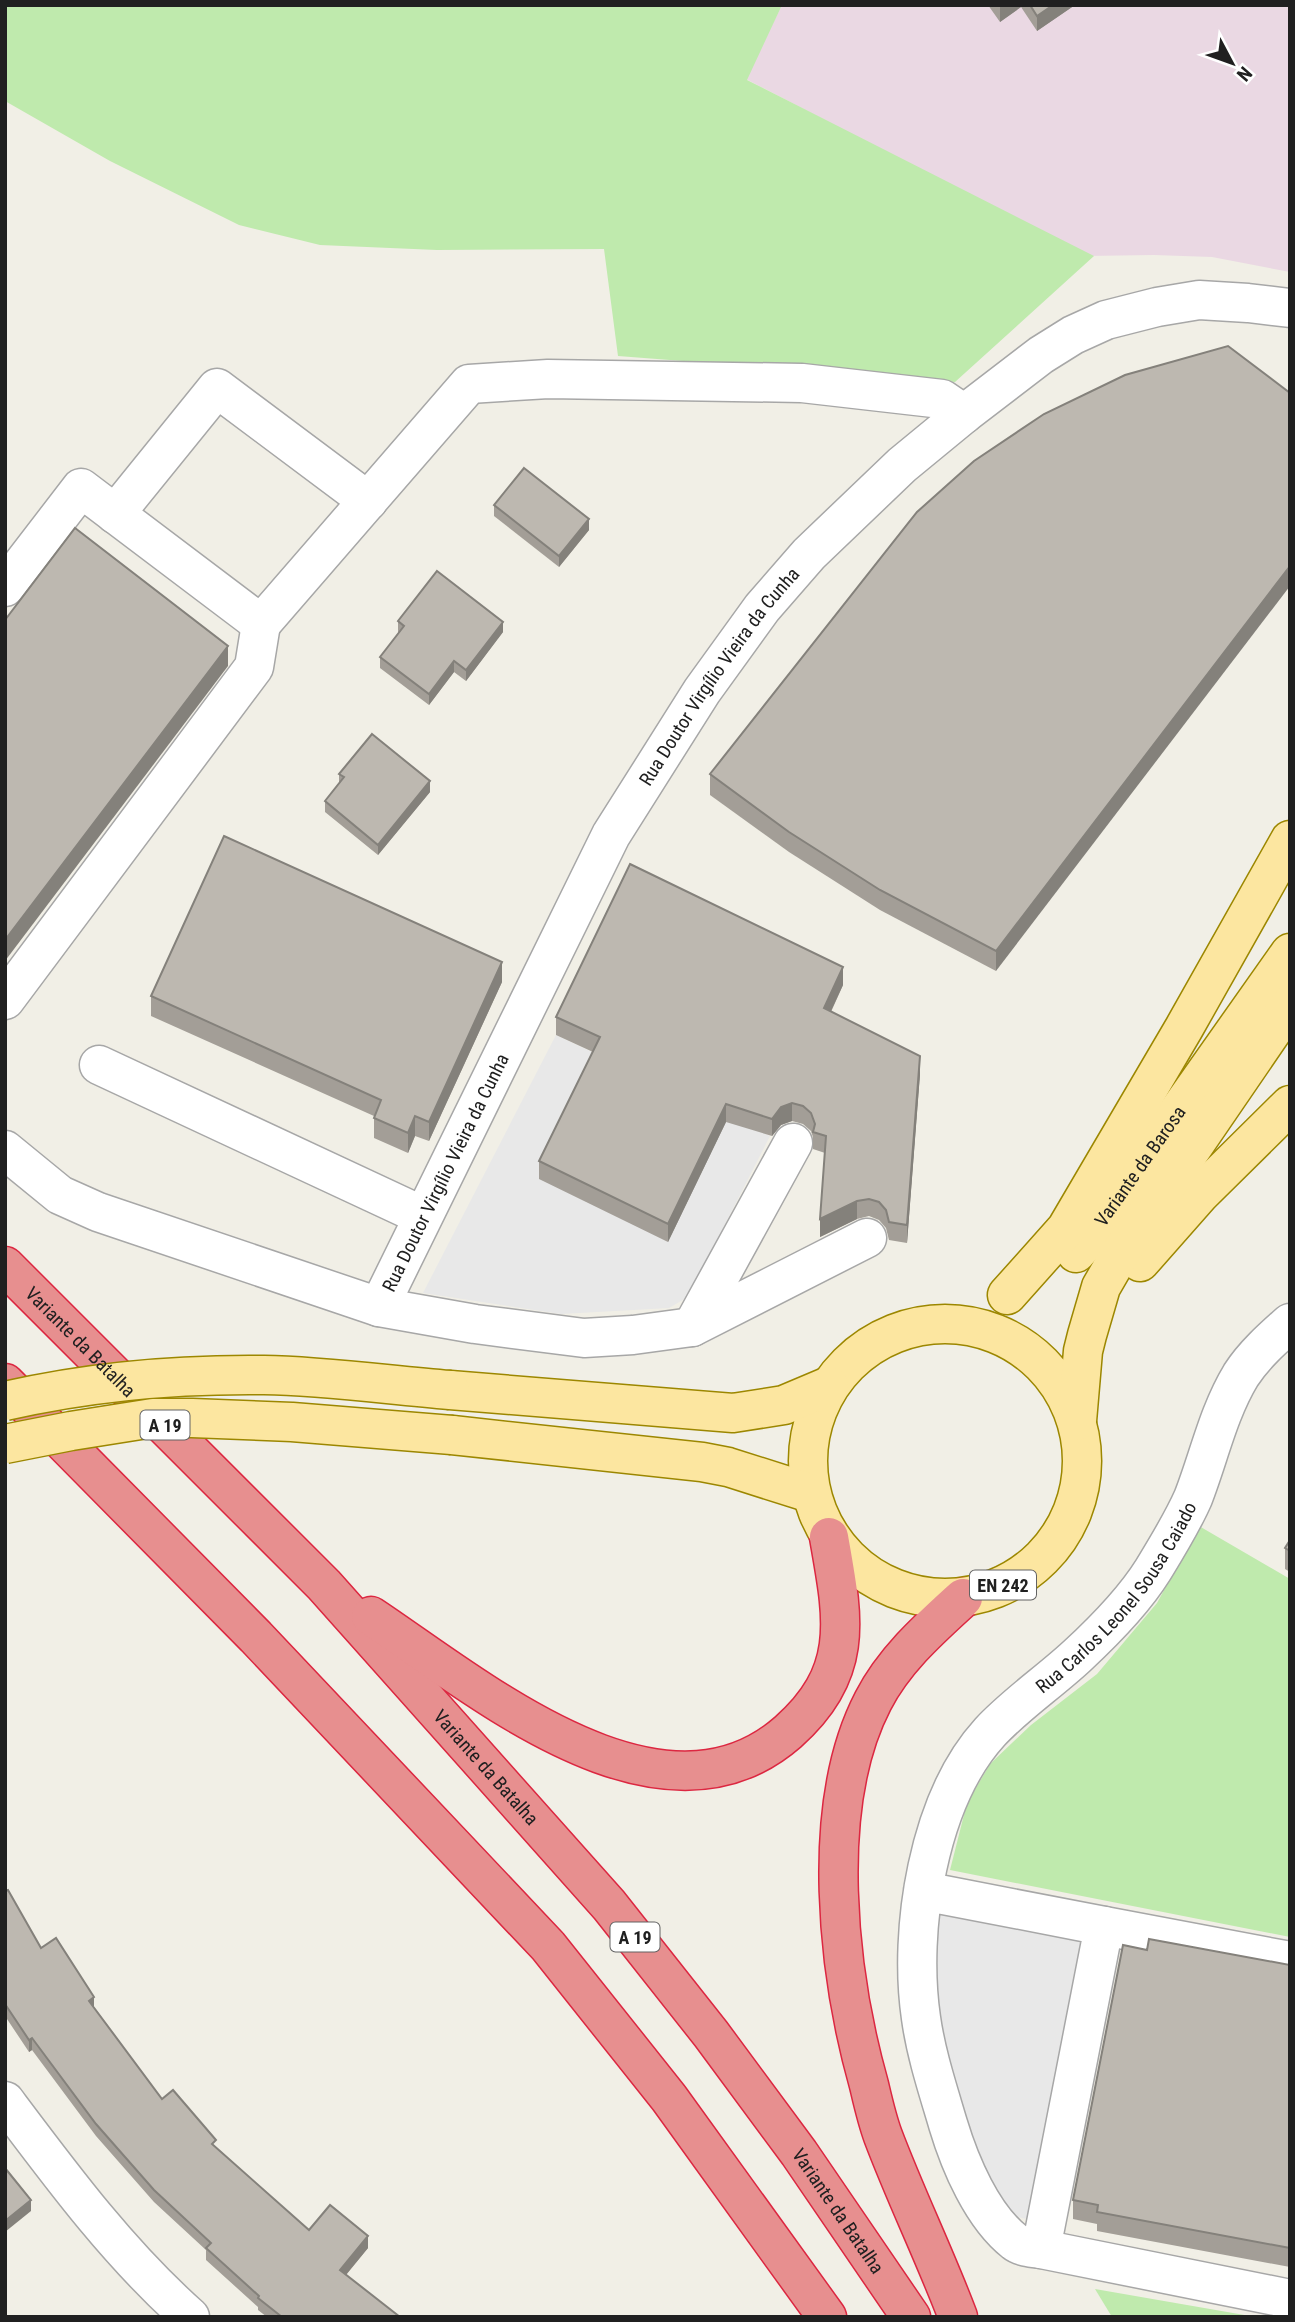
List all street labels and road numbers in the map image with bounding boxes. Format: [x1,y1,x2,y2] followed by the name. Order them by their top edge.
[634,562,804,790] street label: Rua Doutor Virgílio Vieira da Cunha
[377,1050,513,1295] street label: Rua Doutor Virgílio Vieira da Cunha
[1089,1101,1190,1231] street label: Variante da Barosa
[21,1282,141,1402] street label: Variante da Batalha
[140,1410,190,1440] road number: A 19
[1031,1498,1201,1698] street label: Rua Carlos Leonel Sousa Caiado
[970,1570,1036,1600] road number: EN 242
[429,1705,544,1829] street label: Variante da Batalha
[610,1923,660,1952] road number: A 19
[788,2144,889,2278] street label: Variante da Batalha

